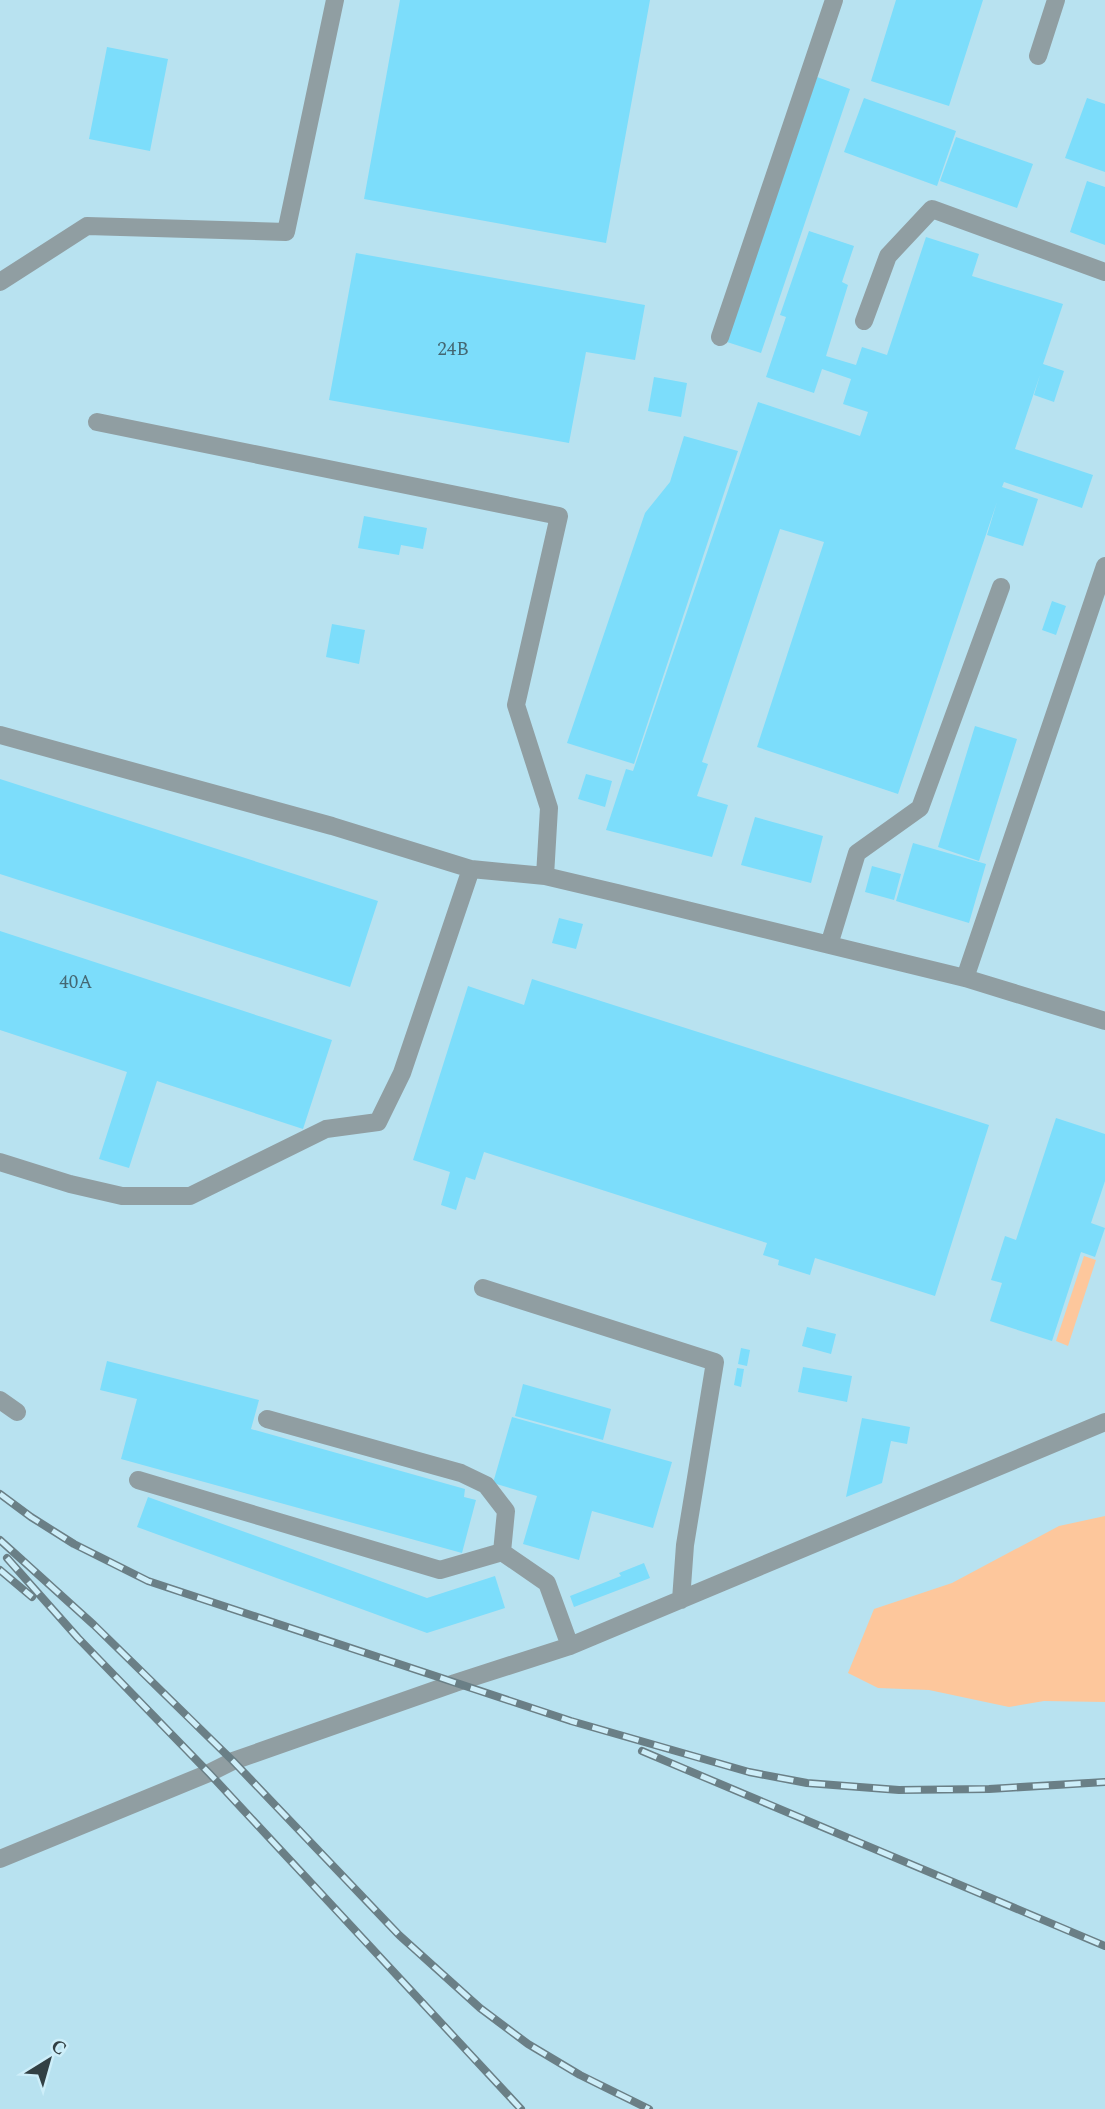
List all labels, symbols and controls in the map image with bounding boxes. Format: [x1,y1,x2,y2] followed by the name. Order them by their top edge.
[437,335,469,364] house number: 24В
[59,968,93,997] house number: 40А
[14,2025,84,2095] north arrow
[44,2032,72,2063] text: С

